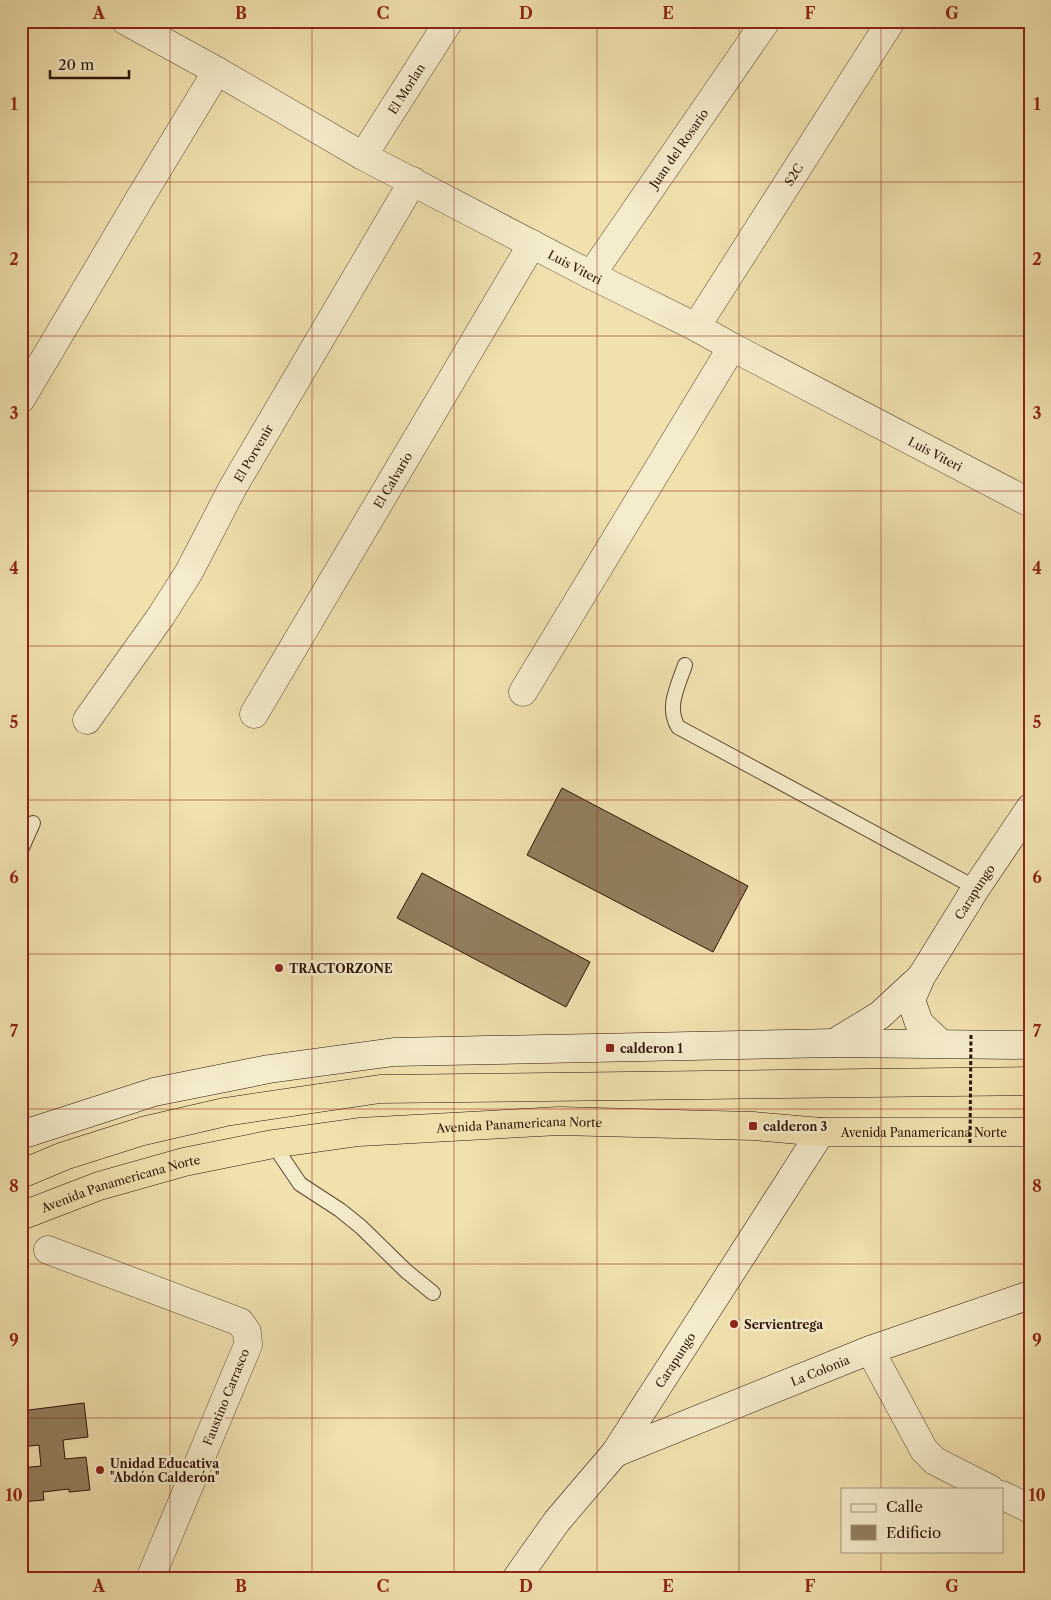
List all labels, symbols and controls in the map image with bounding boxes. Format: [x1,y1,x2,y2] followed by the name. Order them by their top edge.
[92,3,106,23] text: A
[235,3,247,23] text: B
[377,3,389,23] text: C
[519,3,533,23] text: D
[662,3,674,23] text: E
[805,3,816,23] text: F
[945,3,959,23] text: G
[50,48,129,80] scale bar
[58,55,94,74] text: 20 m
[384,60,428,116] street label: El Morlan
[10,94,18,114] text: 1
[1033,94,1041,114] text: 1
[645,106,711,192] street label: Juan del Rosario
[781,160,806,188] street label: S2C
[545,246,605,287] street label: Luis Viteri
[9,249,19,269] text: 2
[1032,249,1042,269] text: 2
[9,403,19,423] text: 3
[1032,403,1042,423] text: 3
[230,421,276,484] street label: El Porvenir
[906,433,965,474] street label: Luis Viteri
[370,449,415,511] street label: El Calvario
[9,558,19,578] text: 4
[1032,558,1042,578] text: 4
[10,712,19,732] text: 5
[1033,712,1042,732] text: 5
[951,861,998,922] street label: Carapungo
[9,867,19,887] text: 6
[1032,867,1042,887] text: 6
[289,961,393,976] place label: TRACTORZONE
[273,962,285,974] marker: TRACTORZONE
[10,1021,19,1041] text: 7
[1033,1021,1042,1041] text: 7
[620,1041,684,1056] place label: calderon 1
[604,1042,616,1054] marker: calderon 1
[435,1113,603,1135] street label: Avenida Panamericana Norte
[763,1119,828,1134] place label: calderon 3
[747,1120,759,1132] marker: calderon 3
[840,1125,1007,1140] street label: Avenida Panamericana Norte
[38,1151,202,1215] street label: Avenida Panamericana Norte
[9,1176,19,1196] text: 8
[1032,1176,1042,1196] text: 8
[744,1317,824,1332] place label: Servientrega
[728,1318,740,1330] marker: Servientrega
[651,1329,698,1390] street label: Carapungo
[9,1330,19,1350] text: 9
[1032,1330,1042,1350] text: 9
[200,1346,252,1448] street label: Faustino Carrasco
[788,1351,852,1389] street label: La Colonia
[110,1456,220,1485] place label: Unidad Educativa "Abdón Calderón"
[94,1464,106,1476] marker: Unidad Educativa "Abdón Calderón"
[5,1485,23,1505] text: 10
[1028,1485,1046,1505] text: 10
[841,1488,1004,1552] legend
[886,1497,923,1516] text: Calle
[886,1523,941,1542] text: Edificio
[92,1576,106,1596] text: A
[235,1576,247,1596] text: B
[377,1576,389,1596] text: C
[519,1576,533,1596] text: D
[662,1576,674,1596] text: E
[805,1576,816,1596] text: F
[945,1576,959,1596] text: G

